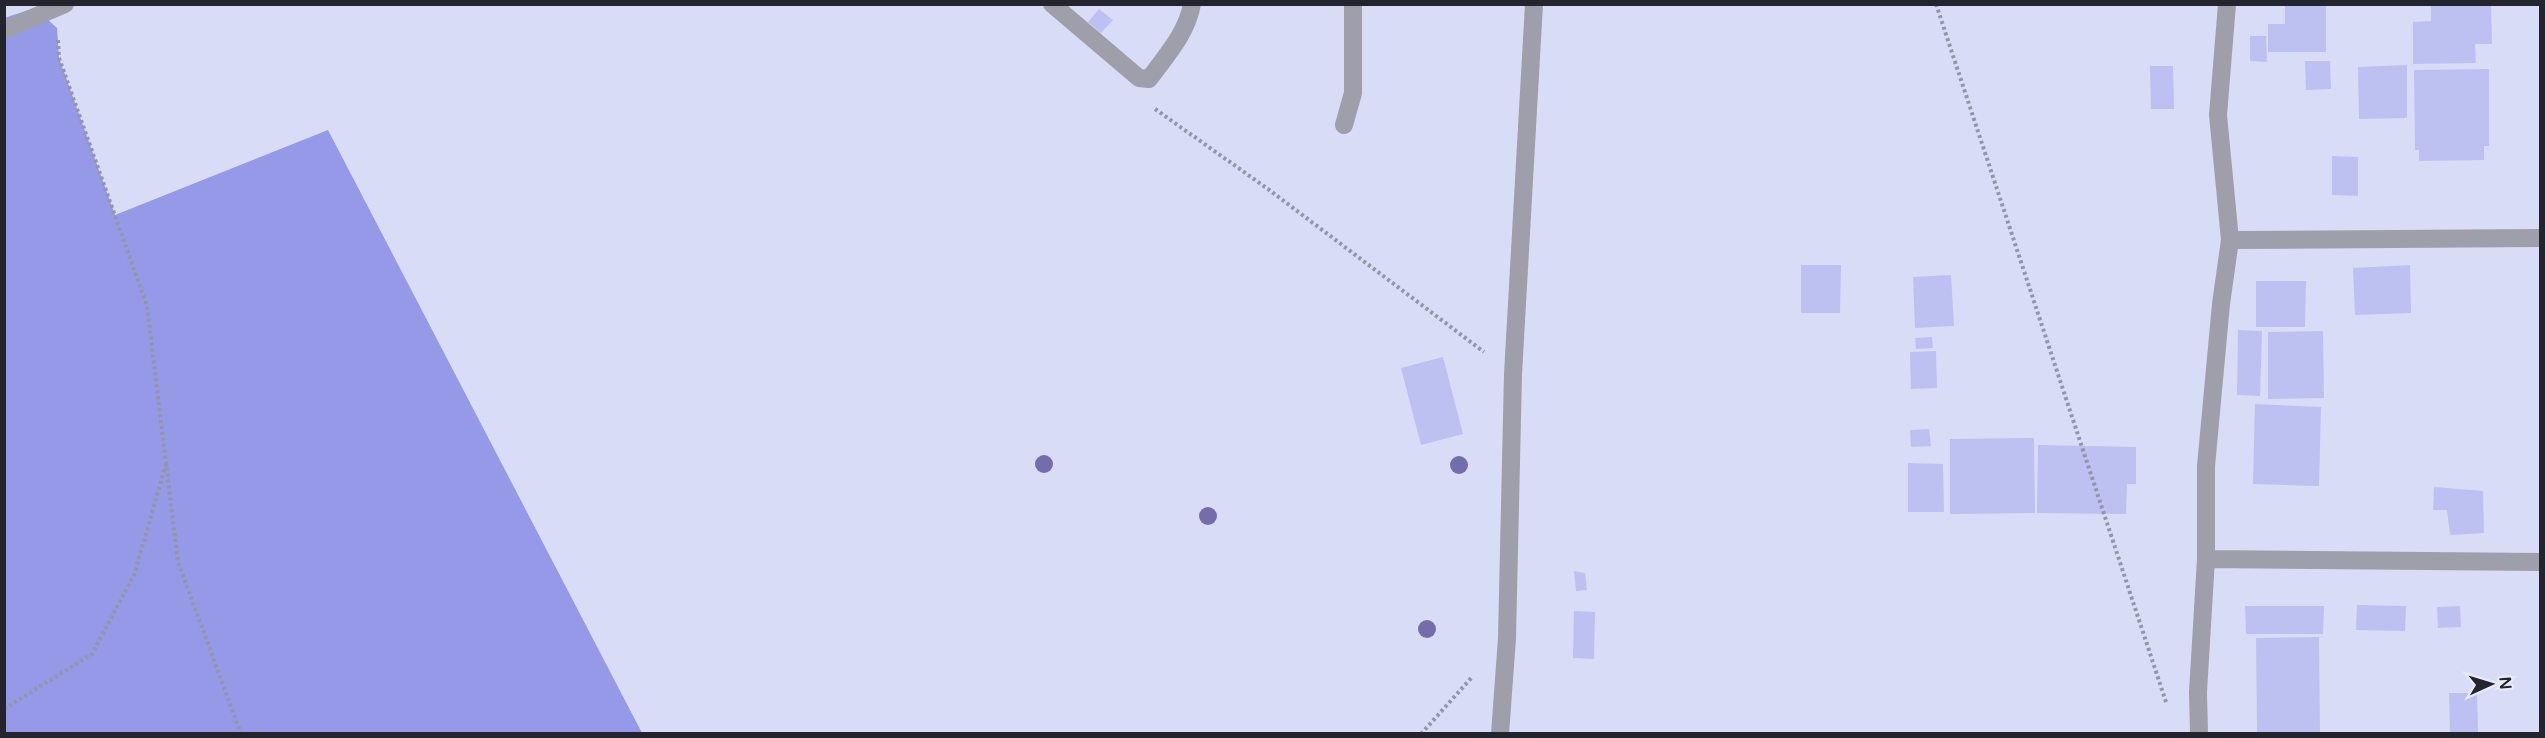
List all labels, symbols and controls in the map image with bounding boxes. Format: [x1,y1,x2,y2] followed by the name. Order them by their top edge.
[2461,654,2521,714] north arrow
[2495,676,2515,690] text: N

